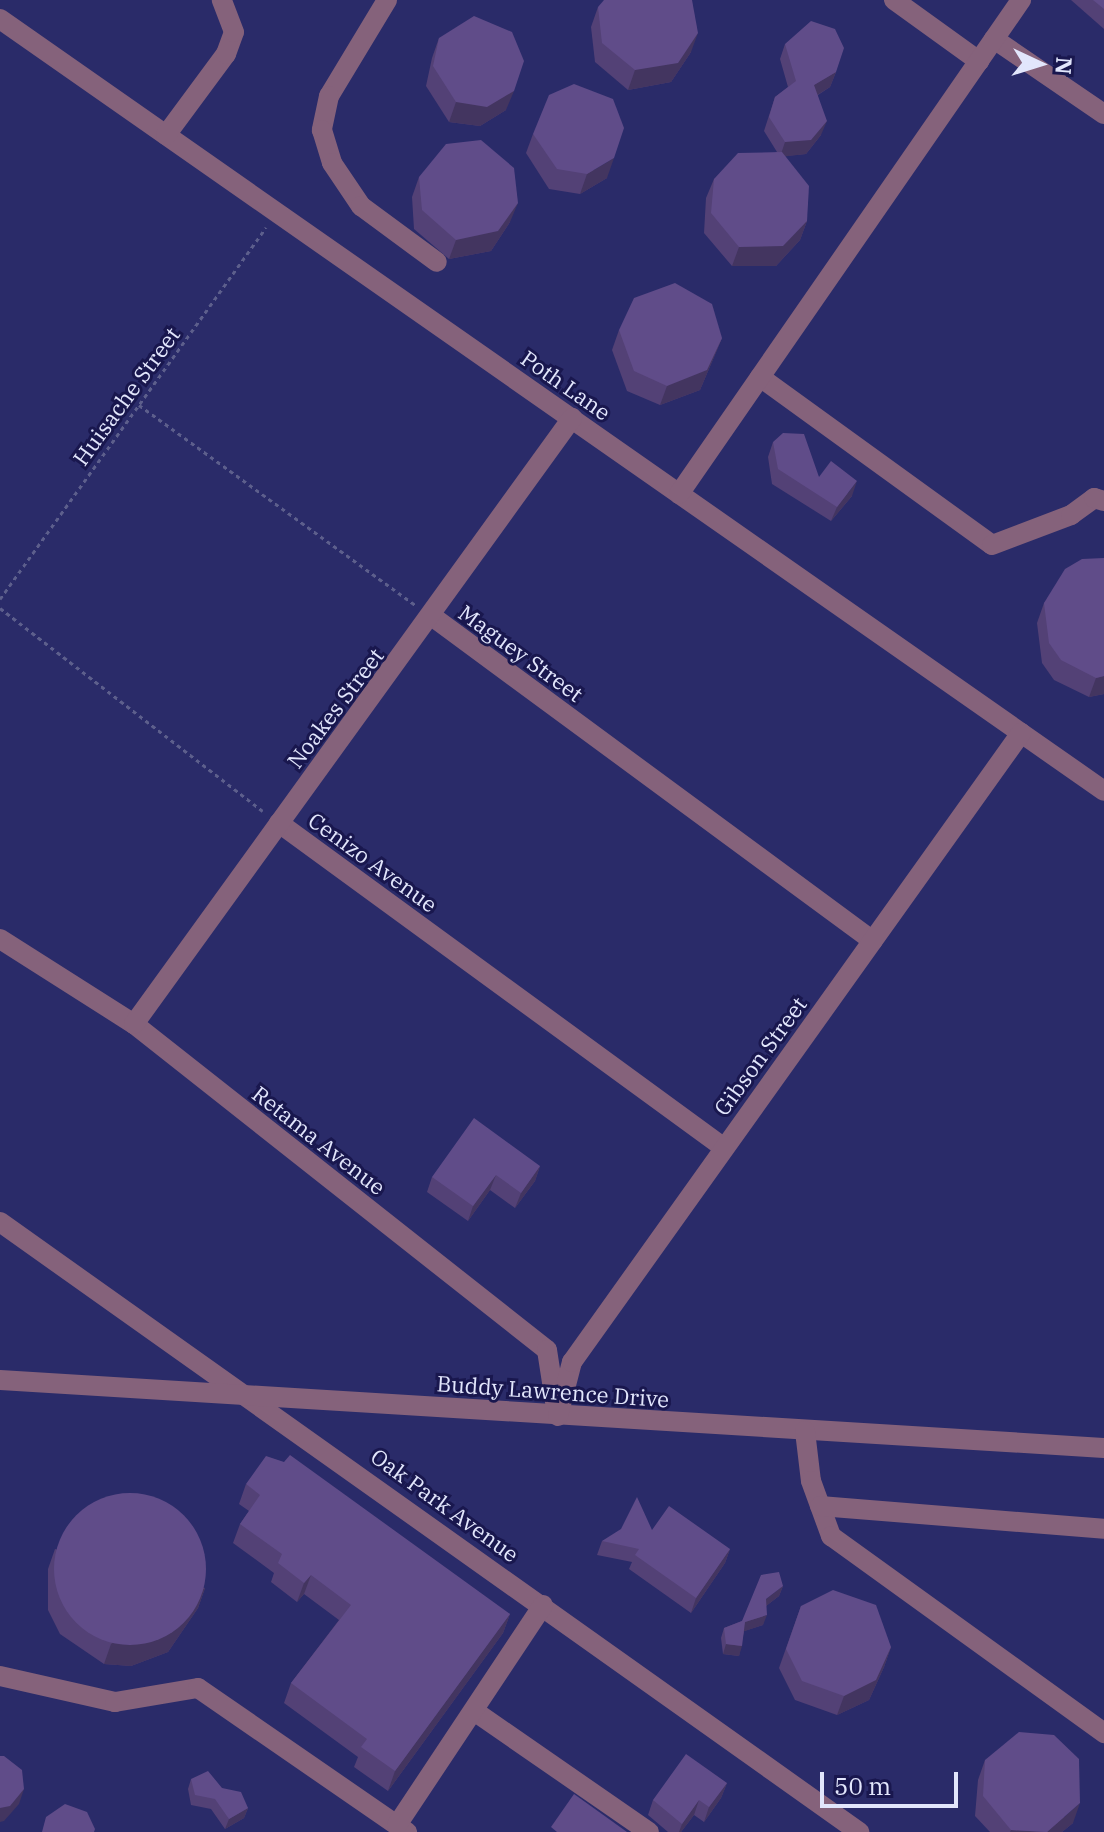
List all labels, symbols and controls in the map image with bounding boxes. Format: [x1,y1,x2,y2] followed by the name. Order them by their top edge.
[1000,24,1080,104] north arrow
[1049,56,1080,75] text: N
[67,322,185,470] street label: Huisache Street
[516,345,616,425] street label: Poth Lane
[454,599,588,707] street label: Maguey Street
[281,643,389,773] street label: Noakes Street
[303,806,443,918] street label: Cenizo Avenue
[708,992,812,1120] street label: Gibson Street
[247,1080,391,1200] street label: Retama Avenue
[436,1370,670,1412] street label: Buddy Lawrence Drive
[366,1443,524,1567] street label: Oak Park Avenue
[824,1756,962,1806] scale bar
[834,1770,891,1802] text: 50 m

